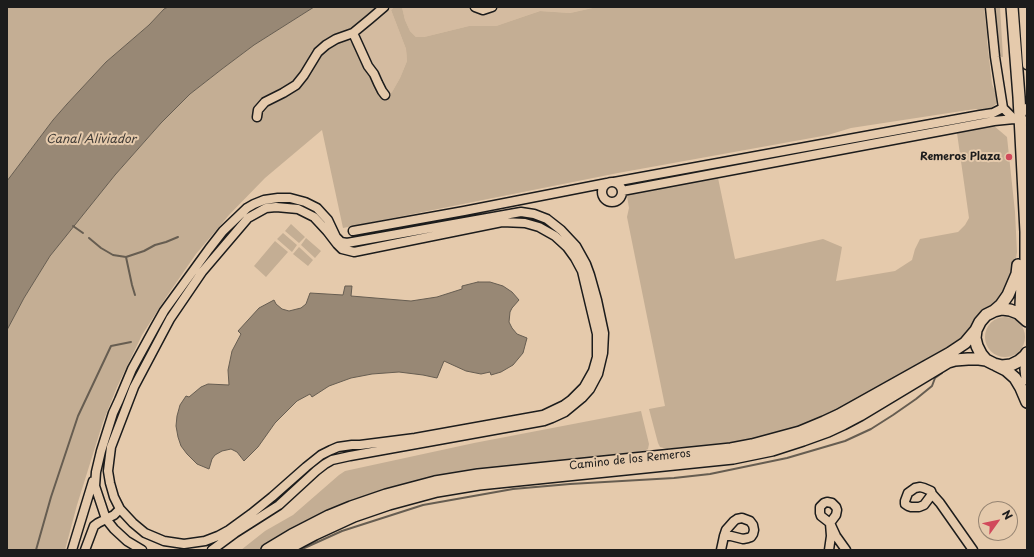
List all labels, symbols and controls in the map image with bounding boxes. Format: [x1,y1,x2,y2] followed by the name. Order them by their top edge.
[46,133,136,147] water label: Canal Aliviador
[920,150,1001,164] place label: Remeros Plaza
[1004,152,1014,162] marker: Remeros Plaza
[569,447,691,473] street label: Camino de los Remeros
[978,501,1018,541] north arrow
[998,506,1017,523] text: N

